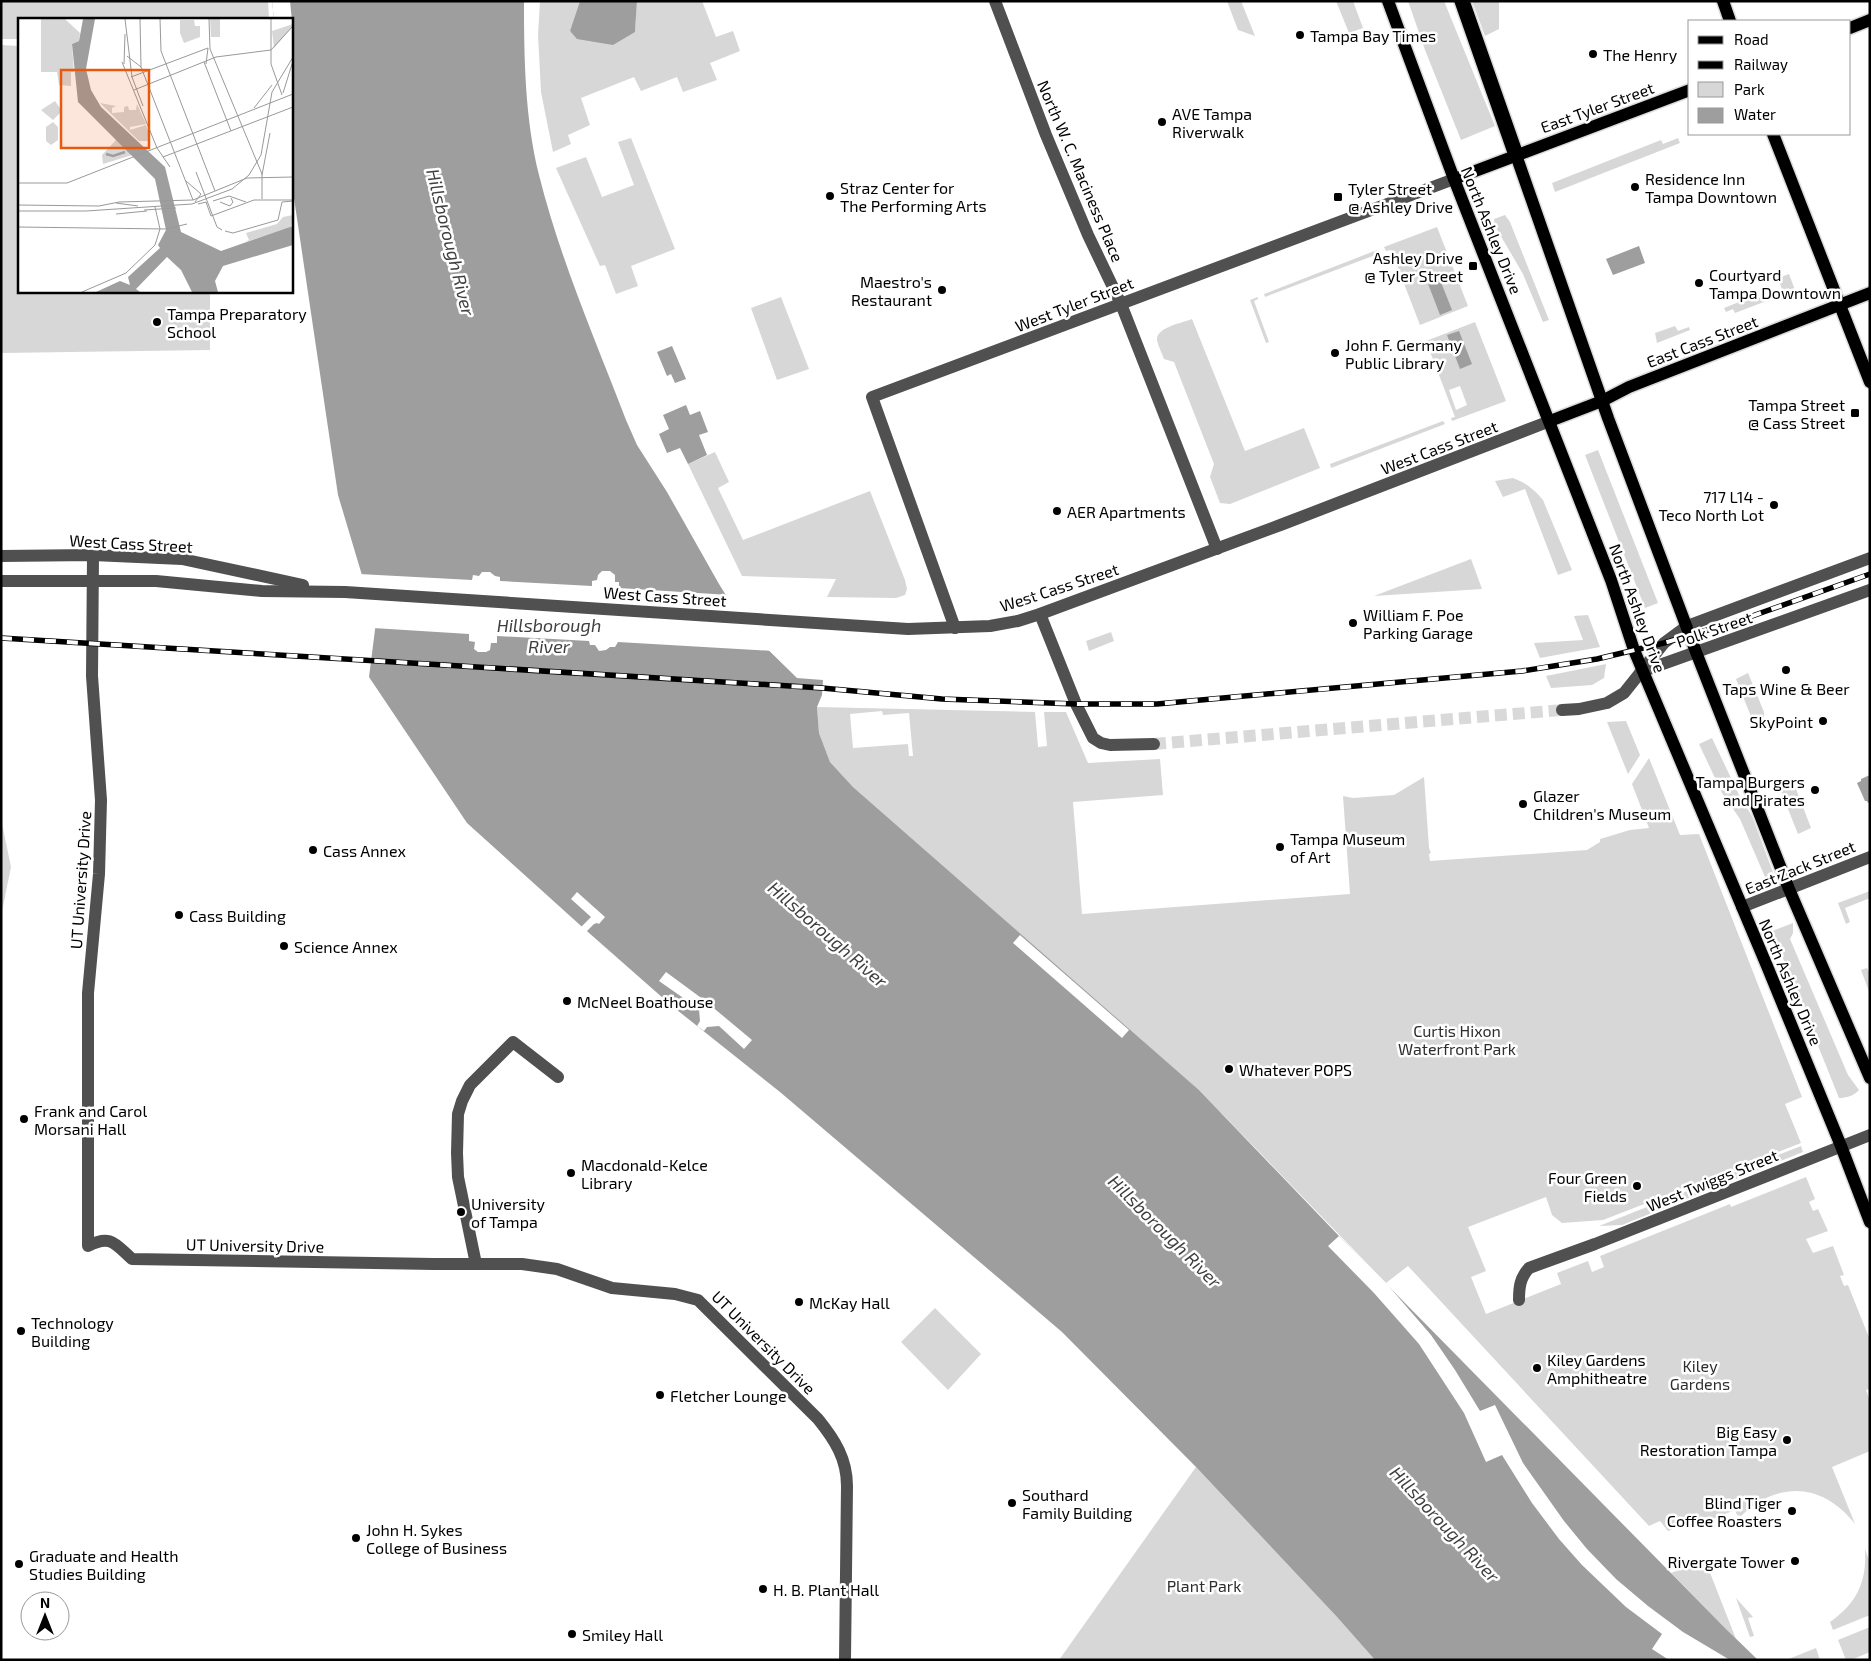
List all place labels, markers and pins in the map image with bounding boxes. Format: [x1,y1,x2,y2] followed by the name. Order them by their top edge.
[1310,26,1436,45] place label: Tampa Bay Times
[1294,29,1306,41] marker: Tampa Bay Times
[1603,45,1678,64] place label: The Henry
[1587,48,1599,60] marker: The Henry
[1172,104,1252,141] place label: AVE Tampa Riverwalk
[1156,116,1168,128] marker: AVE Tampa Riverwalk
[1645,169,1777,206] place label: Residence Inn Tampa Downtown
[840,178,987,215] place label: Straz Center for The Performing Arts
[1348,179,1453,216] place label: Tyler Street @ Ashley Drive
[1629,181,1641,193] marker: Residence Inn Tampa Downtown
[824,190,836,202] marker: Straz Center for The Performing Arts
[1332,191,1344,203] marker: Tyler Street @ Ashley Drive
[1364,248,1463,285] place label: Ashley Drive @ Tyler Street
[1467,260,1479,272] marker: Ashley Drive @ Tyler Street
[1709,265,1841,302] place label: Courtyard Tampa Downtown
[851,272,932,309] place label: Maestro's Restaurant
[1693,277,1705,289] marker: Courtyard Tampa Downtown
[936,284,948,296] marker: Maestro's Restaurant
[167,304,307,341] place label: Tampa Preparatory School
[151,316,163,328] marker: Tampa Preparatory School
[1345,335,1462,372] place label: John F. Germany Public Library
[1329,347,1341,359] marker: John F. Germany Public Library
[1748,395,1845,432] place label: Tampa Street @ Cass Street
[1849,407,1861,419] marker: Tampa Street @ Cass Street
[1658,487,1764,524] place label: 717 L14 - Teco North Lot
[1768,499,1780,511] marker: 717 L14 - Teco North Lot
[1067,502,1186,521] place label: AER Apartments
[1051,505,1063,517] marker: AER Apartments
[1363,605,1473,642] place label: William F. Poe Parking Garage
[1347,617,1359,629] marker: William F. Poe Parking Garage
[1780,664,1792,676] marker: Taps Wine & Beer
[1722,679,1850,698] place label: Taps Wine & Beer
[1750,712,1813,731] place label: SkyPoint
[1817,715,1829,727] marker: SkyPoint
[1695,772,1805,809] place label: Tampa Burgers and Pirates
[1809,784,1821,796] marker: Tampa Burgers and Pirates
[1533,786,1671,823] place label: Glazer Children's Museum
[1517,798,1529,810] marker: Glazer Children's Museum
[1290,829,1405,866] place label: Tampa Museum of Art
[323,841,406,860] place label: Cass Annex
[1274,841,1286,853] marker: Tampa Museum of Art
[307,844,319,856] marker: Cass Annex
[189,906,286,925] place label: Cass Building
[173,909,185,921] marker: Cass Building
[294,937,398,956] place label: Science Annex
[278,940,290,952] marker: Science Annex
[577,992,713,1011] place label: McNeel Boathouse
[561,995,573,1007] marker: McNeel Boathouse
[1239,1060,1352,1079] place label: Whatever POPS
[1223,1063,1235,1075] marker: Whatever POPS
[34,1101,147,1138] place label: Frank and Carol Morsani Hall
[18,1113,30,1125] marker: Frank and Carol Morsani Hall
[581,1155,708,1192] place label: Macdonald-Kelce Library
[565,1167,577,1179] marker: Macdonald-Kelce Library
[1548,1168,1627,1205] place label: Four Green Fields
[1631,1180,1643,1192] marker: Four Green Fields
[471,1194,546,1231] place label: University of Tampa
[455,1206,467,1218] marker: University of Tampa
[809,1293,890,1312] place label: McKay Hall
[793,1296,805,1308] marker: McKay Hall
[31,1313,114,1350] place label: Technology Building
[15,1325,27,1337] marker: Technology Building
[1547,1350,1647,1387] place label: Kiley Gardens Amphitheatre
[1531,1362,1543,1374] marker: Kiley Gardens Amphitheatre
[670,1386,787,1405] place label: Fletcher Lounge
[654,1389,666,1401] marker: Fletcher Lounge
[1640,1422,1778,1459] place label: Big Easy Restoration Tampa
[1781,1434,1793,1446] marker: Big Easy Restoration Tampa
[1022,1485,1132,1522] place label: Southard Family Building
[1667,1493,1783,1530] place label: Blind Tiger Coffee Roasters
[1006,1497,1018,1509] marker: Southard Family Building
[1786,1505,1798,1517] marker: Blind Tiger Coffee Roasters
[366,1520,507,1557] place label: John H. Sykes College of Business
[350,1532,362,1544] marker: John H. Sykes College of Business
[29,1546,179,1583] place label: Graduate and Health Studies Building
[1668,1552,1786,1571] place label: Rivergate Tower
[1789,1555,1801,1567] marker: Rivergate Tower
[13,1558,25,1570] marker: Graduate and Health Studies Building
[773,1580,879,1599] place label: H. B. Plant Hall
[757,1583,769,1595] marker: H. B. Plant Hall
[582,1625,663,1644] place label: Smiley Hall
[566,1628,578,1640] marker: Smiley Hall

